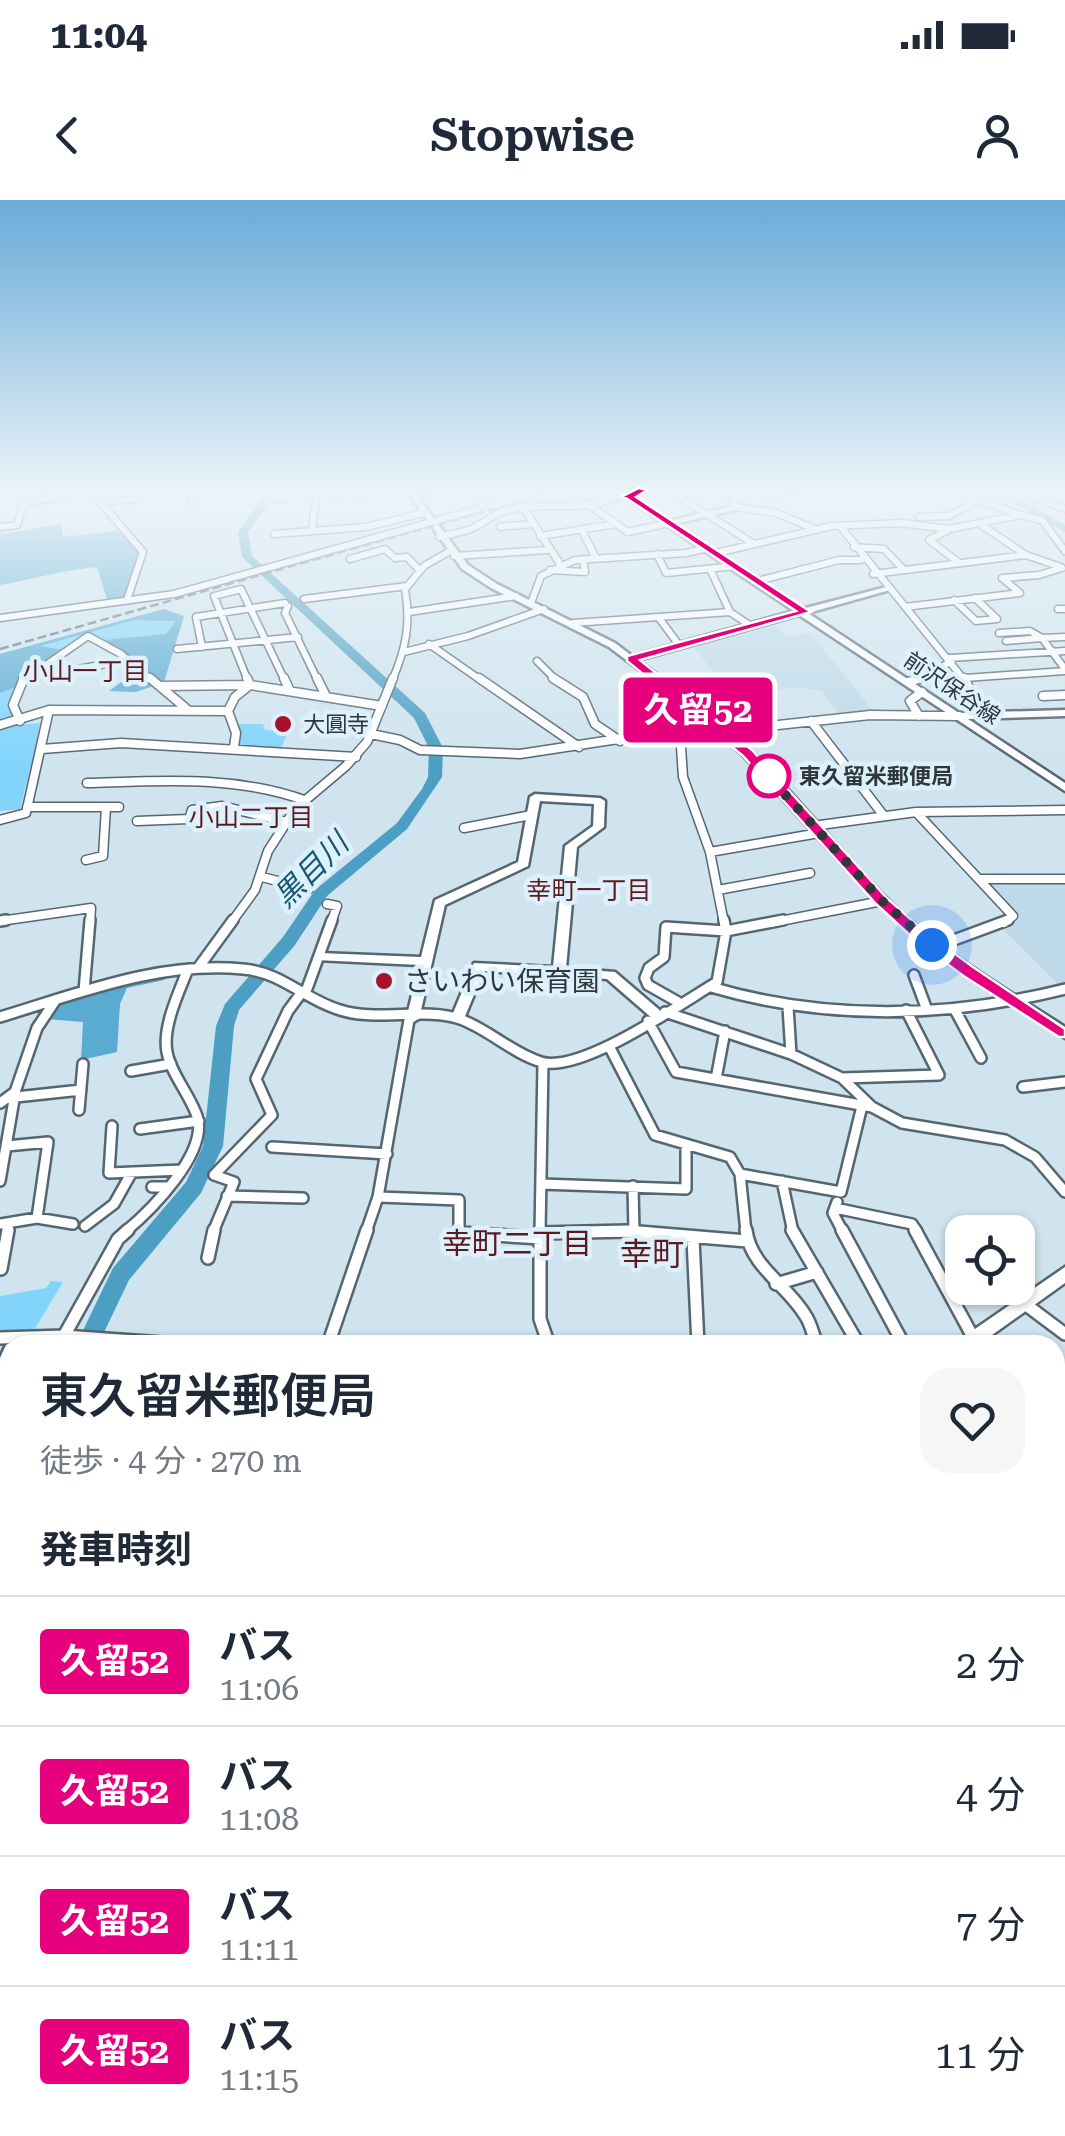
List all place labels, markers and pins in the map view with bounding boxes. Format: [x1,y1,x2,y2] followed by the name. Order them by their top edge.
[303,712,369,737] place label: 大圓寺
[272,713,294,735] marker: 大圓寺
[748,755,790,797] marker: 東久留米郵便局
[799,764,953,789] place label: 東久留米郵便局
[404,965,600,998] place label: さいわい保育園
[373,970,395,992] marker: さいわい保育園

